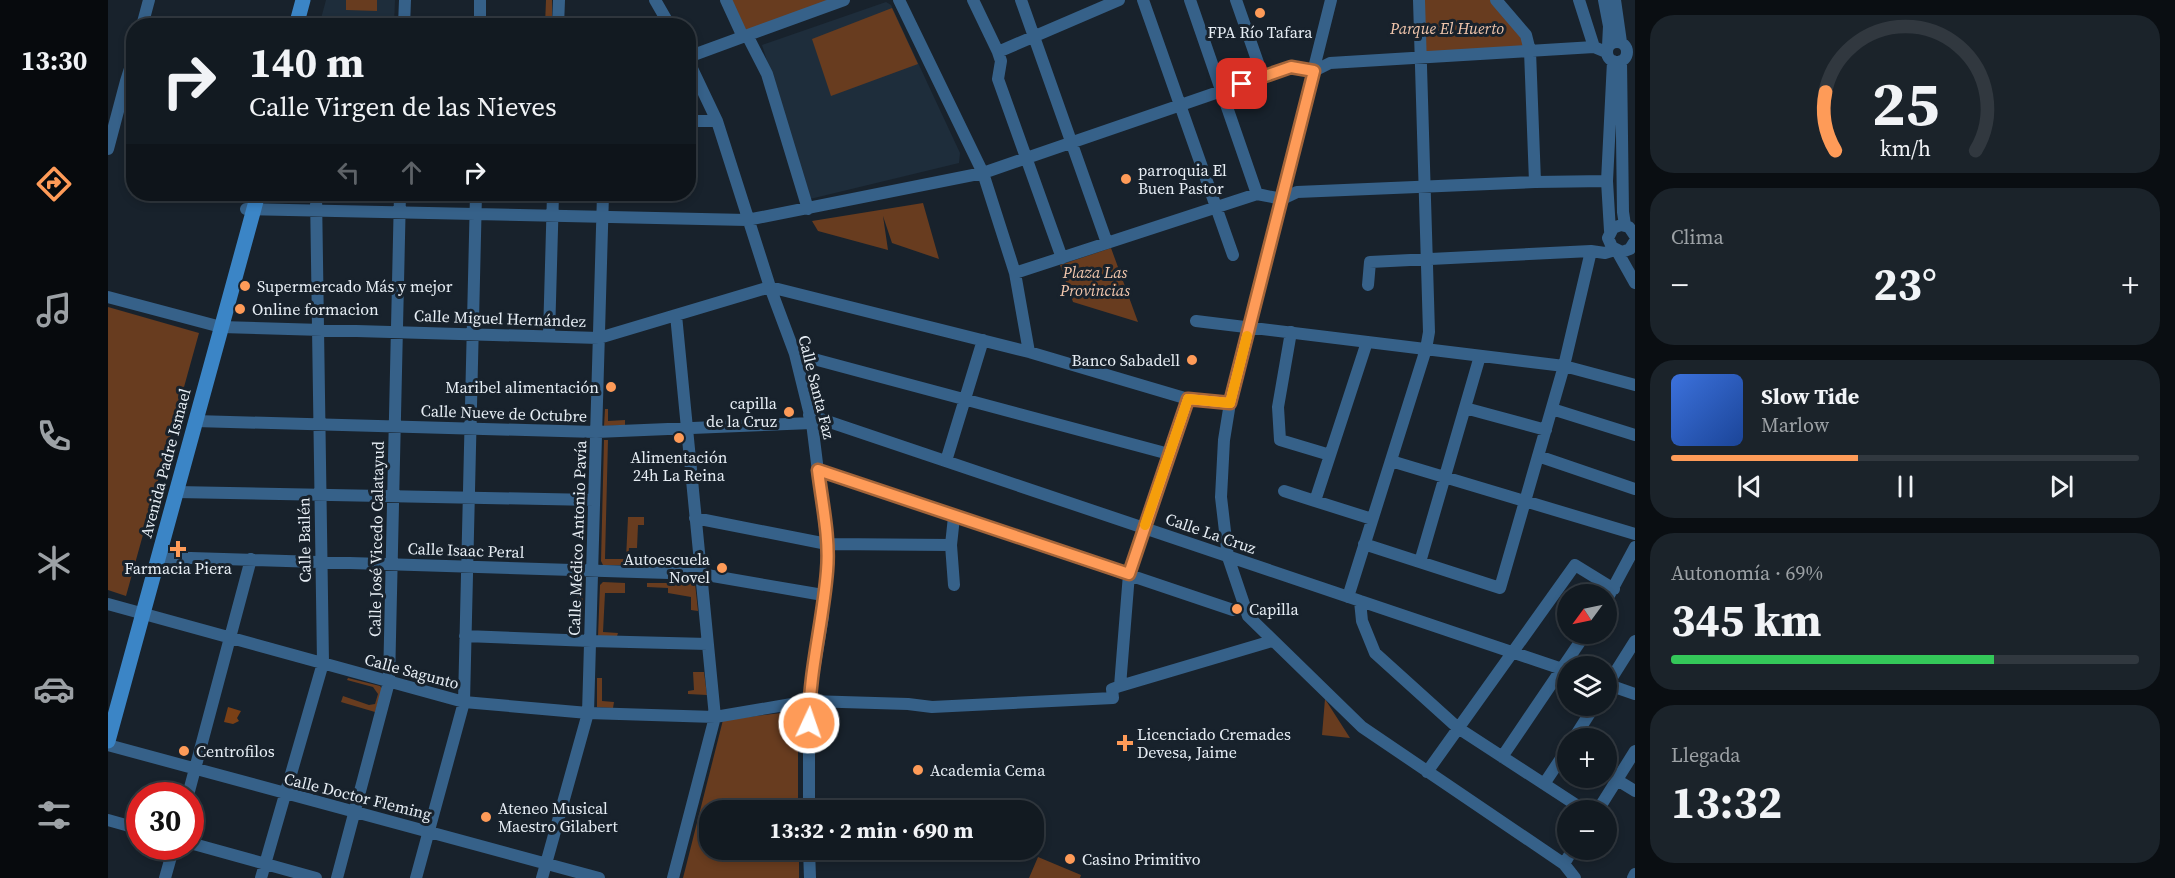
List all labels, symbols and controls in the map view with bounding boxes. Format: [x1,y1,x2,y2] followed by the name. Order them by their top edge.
[1253,6,1267,20] marker: FPA Río Tafara
[1389,17,1504,39] park label: Parque El Huerto
[1208,21,1313,43] place label: FPA Río Tafara
[249,33,364,91] text: 140 m
[21,42,87,79] text: 13:30
[150,42,228,120] icon: right
[1216,58,1267,109] pin
[1871,60,1939,146] text: 25
[1225,67,1258,100] icon: arrive
[249,88,557,125] text: Calle Virgen de las Nieves
[1879,134,1931,163] text: km/h
[332,156,365,189] icon: left
[395,156,428,189] icon: ahead
[458,156,491,189] icon: right
[1138,159,1227,199] place label: parroquia El Buen Pastor
[33,163,75,205] icon: directions
[1119,172,1133,186] marker: parroquia El Buen Pastor
[1671,223,1724,251] text: Clima
[1873,253,1937,315] text: 23°
[1059,261,1130,301] park label: Plaza Las Provincias
[1671,262,1689,307] text: −
[2121,262,2139,307] text: +
[257,275,453,297] place label: Supermercado Más y mejor
[238,279,252,293] marker: Supermercado Más y mejor
[33,289,75,331] icon: music
[252,298,379,320] place label: Online formacion
[233,302,247,316] marker: Online formacion
[414,304,586,332] street label: Calle Miguel Hernández
[793,333,841,441] street label: Calle Santa Faz
[1072,349,1180,371] place label: Banco Sabadell
[1185,353,1199,367] marker: Banco Sabadell
[445,376,599,398] place label: Maribel alimentación
[604,380,618,394] marker: Maribel alimentación
[1761,381,1859,411] text: Slow Tide
[134,386,196,540] street label: Avenida Padre Ismael
[706,392,778,432] place label: capilla de la Cruz
[420,399,588,427] street label: Calle Nueve de Octubre
[782,405,796,419] marker: capilla de la Cruz
[1761,411,1829,439] text: Marlow
[33,415,75,457] icon: phone
[672,431,686,445] marker: Alimentación 24h La Reina
[563,439,591,636] street label: Calle Médico Antonio Pavía
[363,441,389,637] street label: Calle José Vicedo Calatayud
[631,446,728,486] place label: Alimentación 24h La Reina
[1733,470,1766,503] icon: previous
[1889,470,1922,503] icon: pause
[2045,470,2078,503] icon: next
[292,497,316,583] street label: Calle Bailén
[1163,507,1259,559] street label: Calle La Cruz
[407,537,525,563] street label: Calle Isaac Peral
[33,542,75,584] icon: climate
[171,542,185,556] marker: Farmacia Piera
[624,548,711,588] place label: Autoescuela Novel
[124,557,233,579] place label: Farmacia Piera
[1671,559,1823,587] text: Autonomía · 69%
[715,561,729,575] marker: Autoescuela Novel
[1557,584,1617,644] north arrow
[1557,584,1617,860] map controls
[1671,589,1822,651] text: 345 km
[1249,598,1299,620] place label: Capilla
[1230,602,1244,616] marker: Capilla
[362,648,462,694] street label: Calle Sagunto
[1557,656,1617,716] button: layers
[33,668,75,710] icon: car
[777,691,841,755] position arrow
[1137,723,1291,763] place label: Licenciado Cremades Devesa, Jaime
[1557,728,1617,788] button: +
[1118,736,1132,750] marker: Licenciado Cremades Devesa, Jaime
[196,740,275,762] place label: Centrofilos
[1671,741,1741,769] text: Llegada
[177,744,191,758] marker: Centrofilos
[930,759,1046,781] place label: Academia Cema
[911,763,925,777] marker: Academia Cema
[282,767,434,825] street label: Calle Doctor Fleming
[1671,771,1782,833] text: 13:32
[126,782,204,860] speed limit sign: 30
[33,794,75,836] icon: filters
[498,797,619,837] place label: Ateneo Musical Maestro Gilabert
[1557,800,1617,860] button: −
[479,810,493,824] marker: Ateneo Musical Maestro Gilabert
[770,815,973,845] text: 13:32 · 2 min · 690 m
[1082,848,1201,870] place label: Casino Primitivo
[1063,852,1077,866] marker: Casino Primitivo

